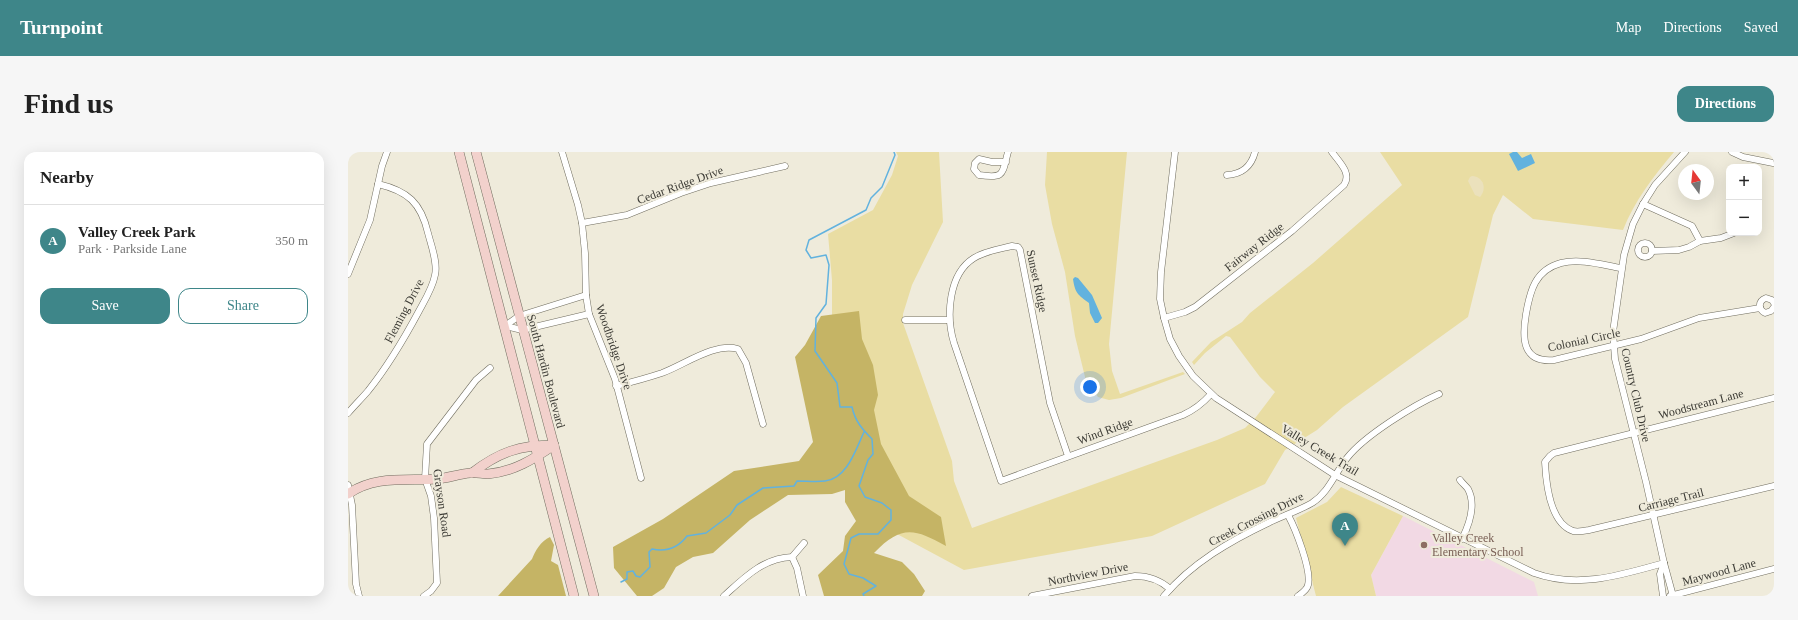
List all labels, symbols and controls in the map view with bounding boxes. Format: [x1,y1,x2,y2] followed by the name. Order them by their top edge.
[20,17,103,38] text: Turnpoint
[1616,20,1641,35] text: Map
[1663,20,1722,35] text: Directions
[1744,20,1778,35] text: Saved
[1677,86,1774,122] button: Directions
[24,88,114,119] text: Find us
[635,163,725,207] street label: Cedar Ridge Drive
[1678,164,1714,200] north arrow
[1726,164,1762,236] map controls
[1726,164,1762,200] button: +
[40,168,94,187] text: Nearby
[1726,200,1762,236] button: −
[1222,220,1286,274] street label: Fairway Ridge
[78,224,196,240] text: Valley Creek Park
[48,233,58,248] text: A
[275,233,308,248] text: 350 m
[78,241,187,256] text: Park · Parkside Lane
[1024,248,1050,314] street label: Sunset Ridge
[381,277,427,345] street label: Fleming Drive
[40,288,170,324] button: Save
[178,288,308,324] button: Share
[593,302,635,392] street label: Woodbridge Drive
[524,313,568,429] street label: South Hardin Boulevard
[1547,325,1621,355] street label: Colonial Circle
[1618,347,1654,443] street label: Country Club Drive
[1080,377,1100,397] your location
[1657,386,1745,422] street label: Woodstream Lane
[1075,415,1135,447] street label: Wind Ridge
[1279,421,1362,479] street label: Valley Creek Trail
[430,468,454,538] street label: Grayson Road
[1637,485,1706,515] street label: Carriage Trail
[1206,489,1306,549] street label: Creek Crossing Drive
[1332,513,1358,546] pin: A
[1432,531,1524,559] place label: Valley Creek Elementary School
[1419,540,1429,550] marker: Valley Creek Elementary School
[1681,555,1757,589] street label: Maywood Lane
[1047,559,1129,589] street label: Northview Drive

